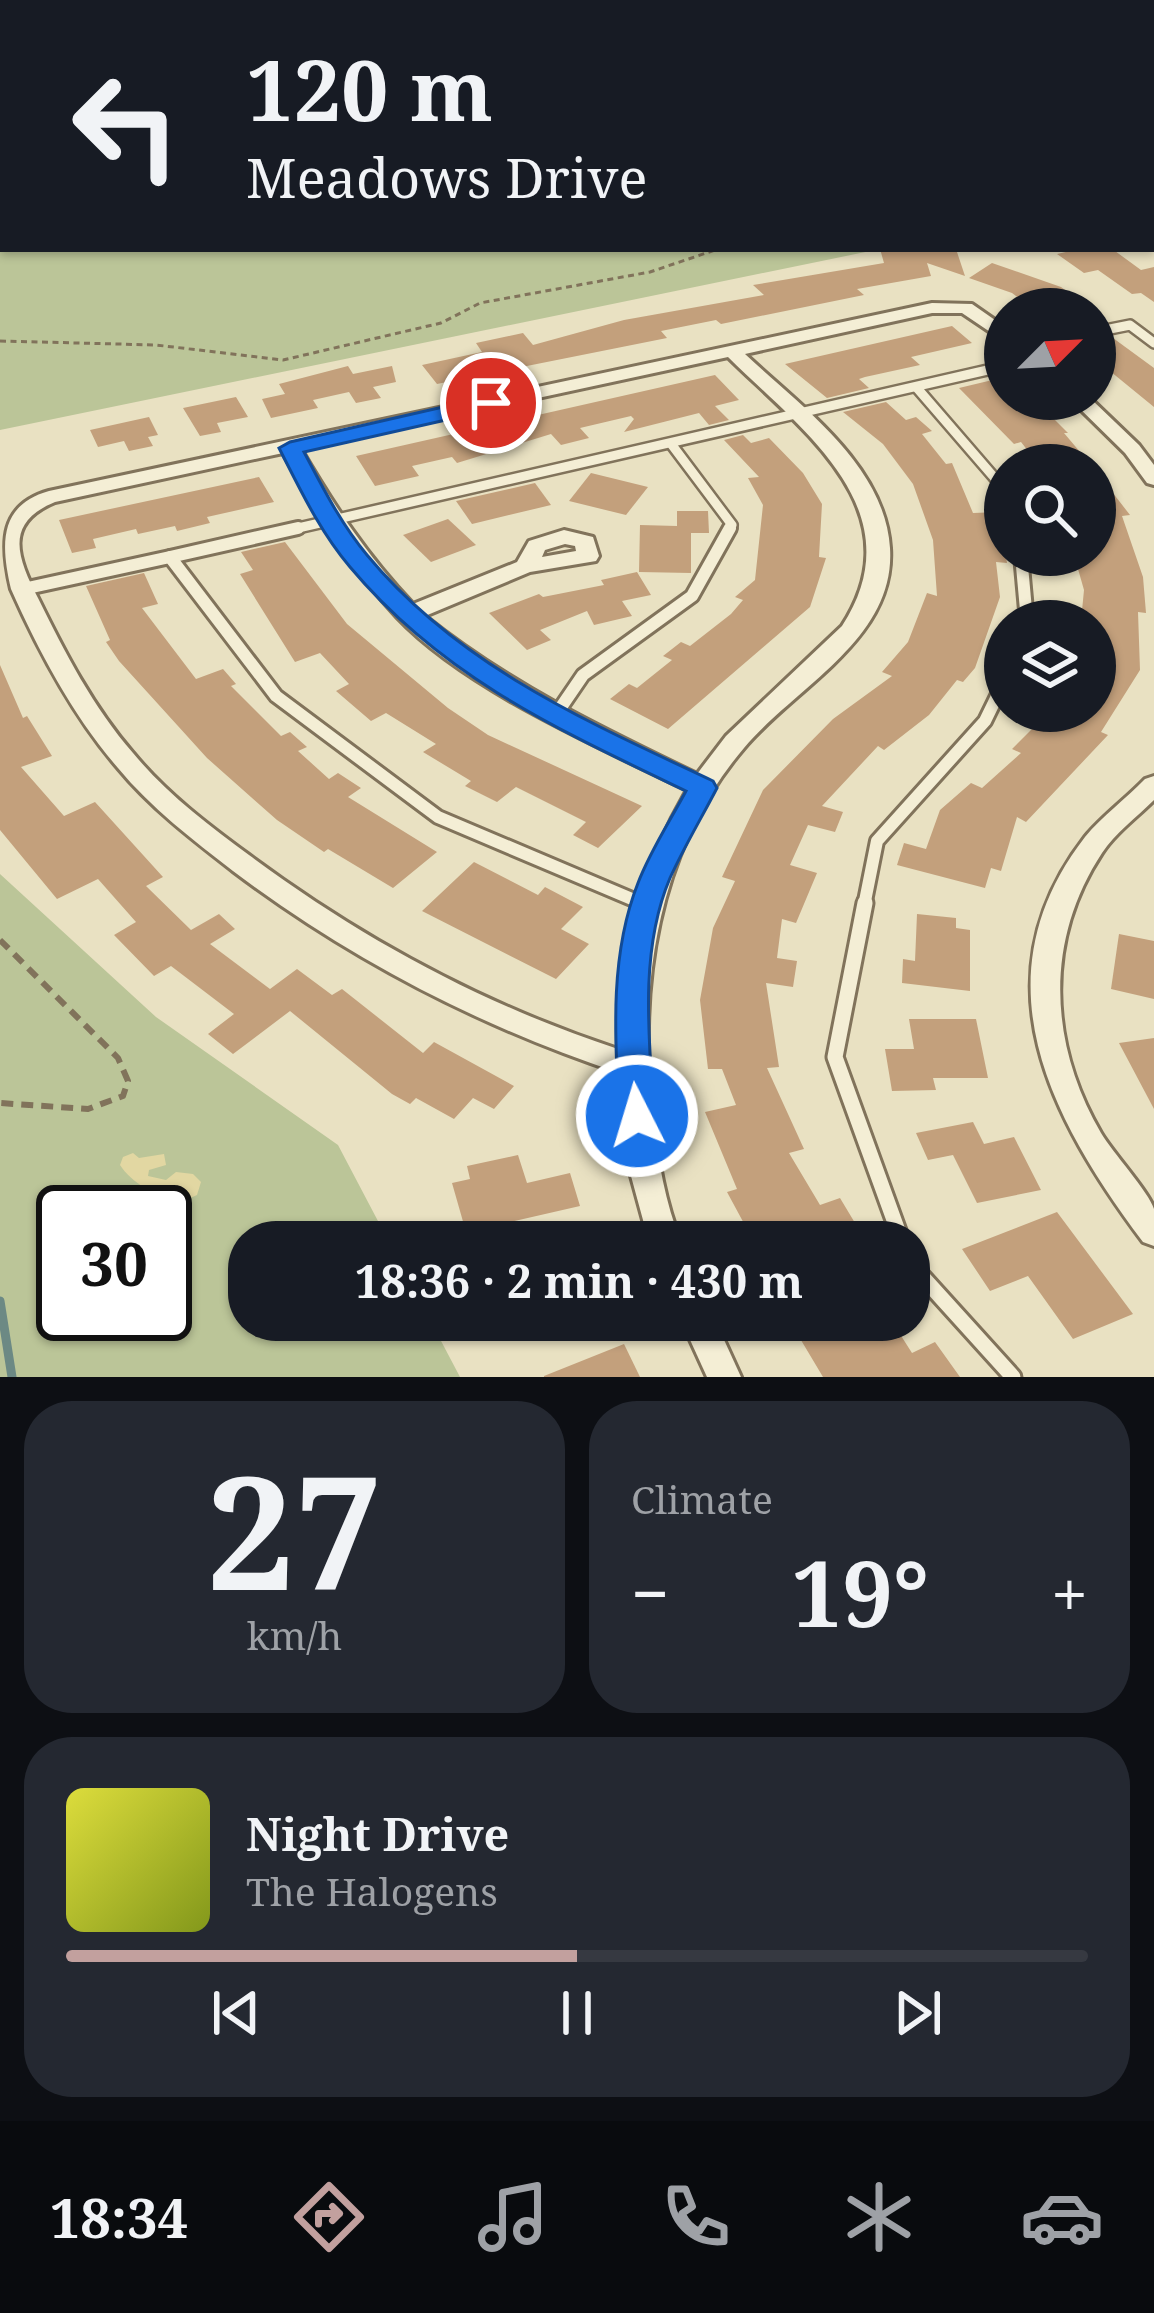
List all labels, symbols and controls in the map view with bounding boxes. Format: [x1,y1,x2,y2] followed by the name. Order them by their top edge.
[246,31,493,146] text: 120 m
[48,48,204,204] icon: left
[246,140,647,214] text: Meadows Drive
[984,288,1116,420] north arrow
[984,288,1116,732] map controls
[440,352,542,454] pin
[458,370,524,436] icon: arrive
[984,444,1116,576] button: search
[984,600,1116,732] button: layers
[574,1053,700,1179] position arrow
[36,1185,192,1341] speed limit sign: 30
[355,1250,803,1311] text: 18:36 · 2 min · 430 m
[206,1423,383,1636] text: 27
[631,1472,773,1525] text: Climate
[791,1531,929,1653] text: 19°
[631,1547,669,1637] text: −
[1051,1547,1088,1637] text: +
[247,1608,342,1661] text: km/h
[246,1803,509,1864] text: Night Drive
[246,1864,498,1917] text: The Halogens
[203,1980,269,2046] icon: previous
[544,1980,610,2046] icon: pause
[885,1980,951,2046] icon: next
[287,2175,371,2259] icon: directions
[471,2175,555,2259] icon: music
[654,2175,738,2259] icon: phone
[837,2175,921,2259] icon: climate
[1020,2175,1104,2259] icon: car
[50,2180,188,2254] text: 18:34

